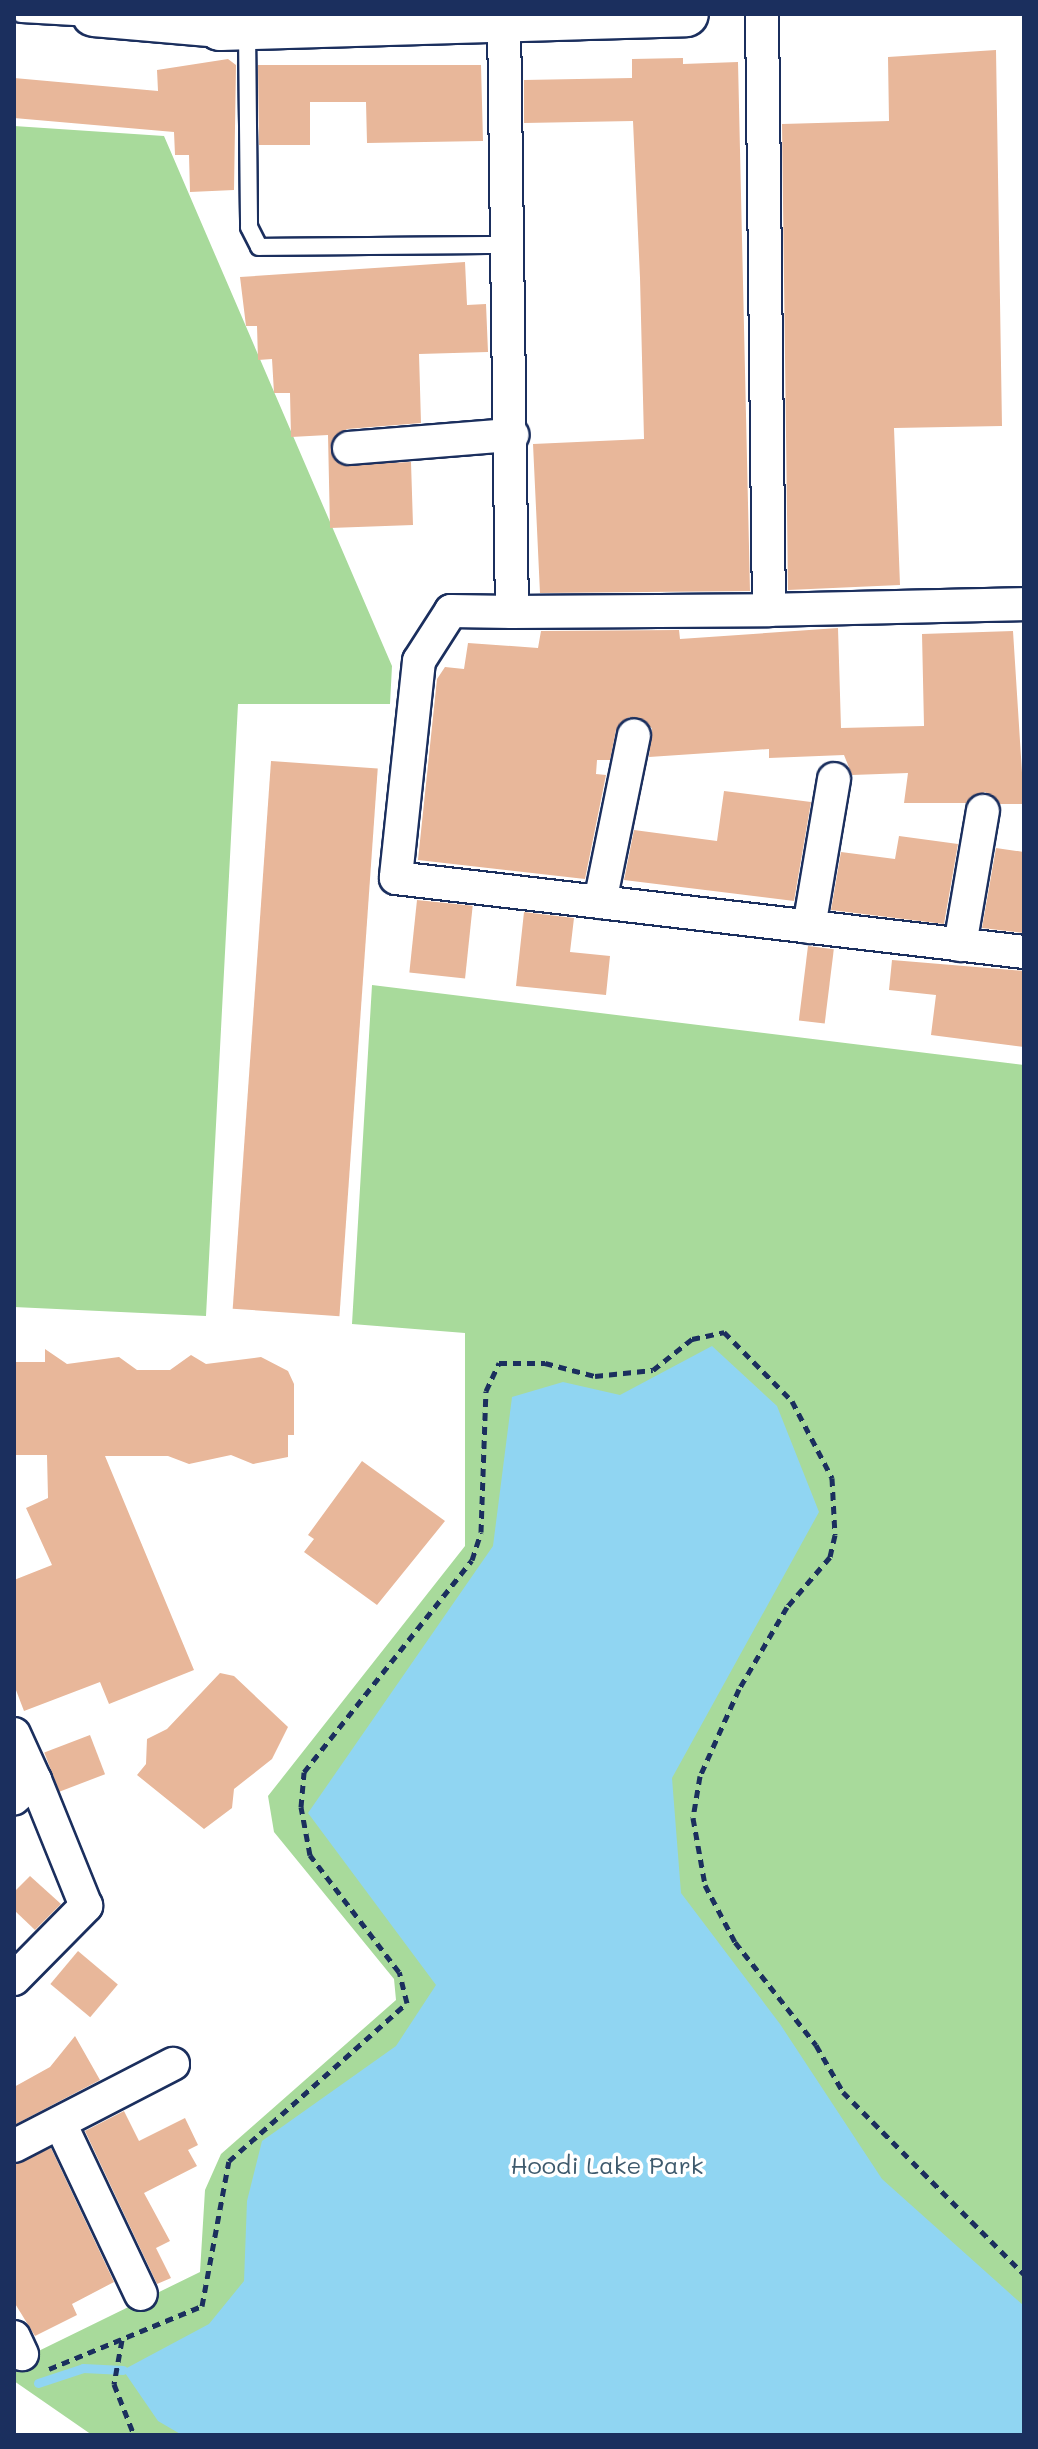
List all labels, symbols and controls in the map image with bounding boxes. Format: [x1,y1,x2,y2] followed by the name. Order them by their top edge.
[510,2151,704,2179] park label: Hoodi Lake Park

